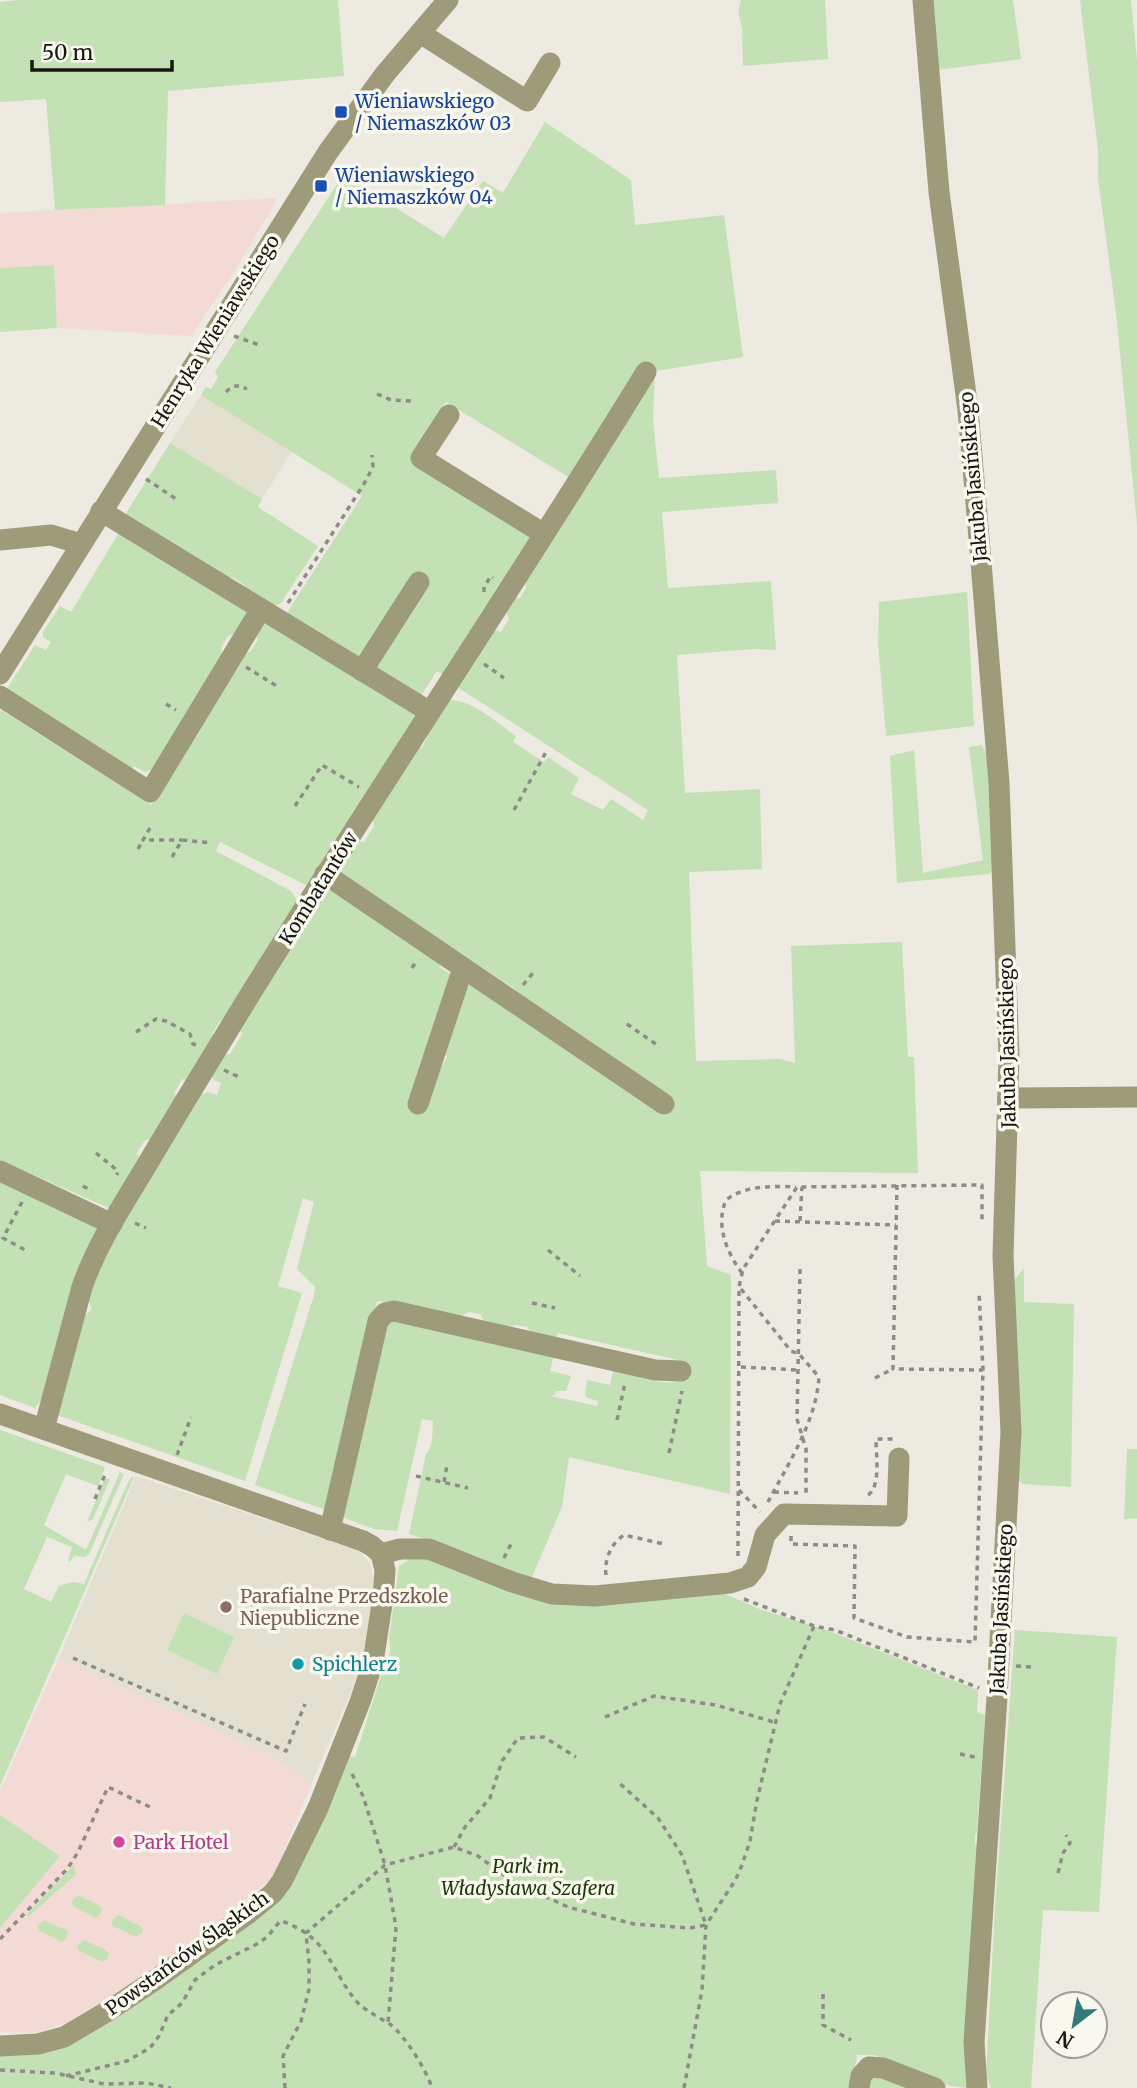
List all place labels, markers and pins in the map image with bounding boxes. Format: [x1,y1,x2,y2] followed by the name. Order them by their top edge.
[354,89,512,135] place label: Wieniawskiego / Niemaszków 03
[333,104,349,120] marker: Wieniawskiego / Niemaszków 03
[334,163,493,209] place label: Wieniawskiego / Niemaszków 04
[313,178,329,194] marker: Wieniawskiego / Niemaszków 04
[240,1584,448,1630] place label: Parafialne Przedszkole Niepubliczne
[218,1599,234,1615] marker: Parafialne Przedszkole Niepubliczne
[312,1652,397,1676] place label: Spichlerz
[290,1656,306,1672] marker: Spichlerz
[133,1830,229,1854] place label: Park Hotel
[111,1834,127,1850] marker: Park Hotel

